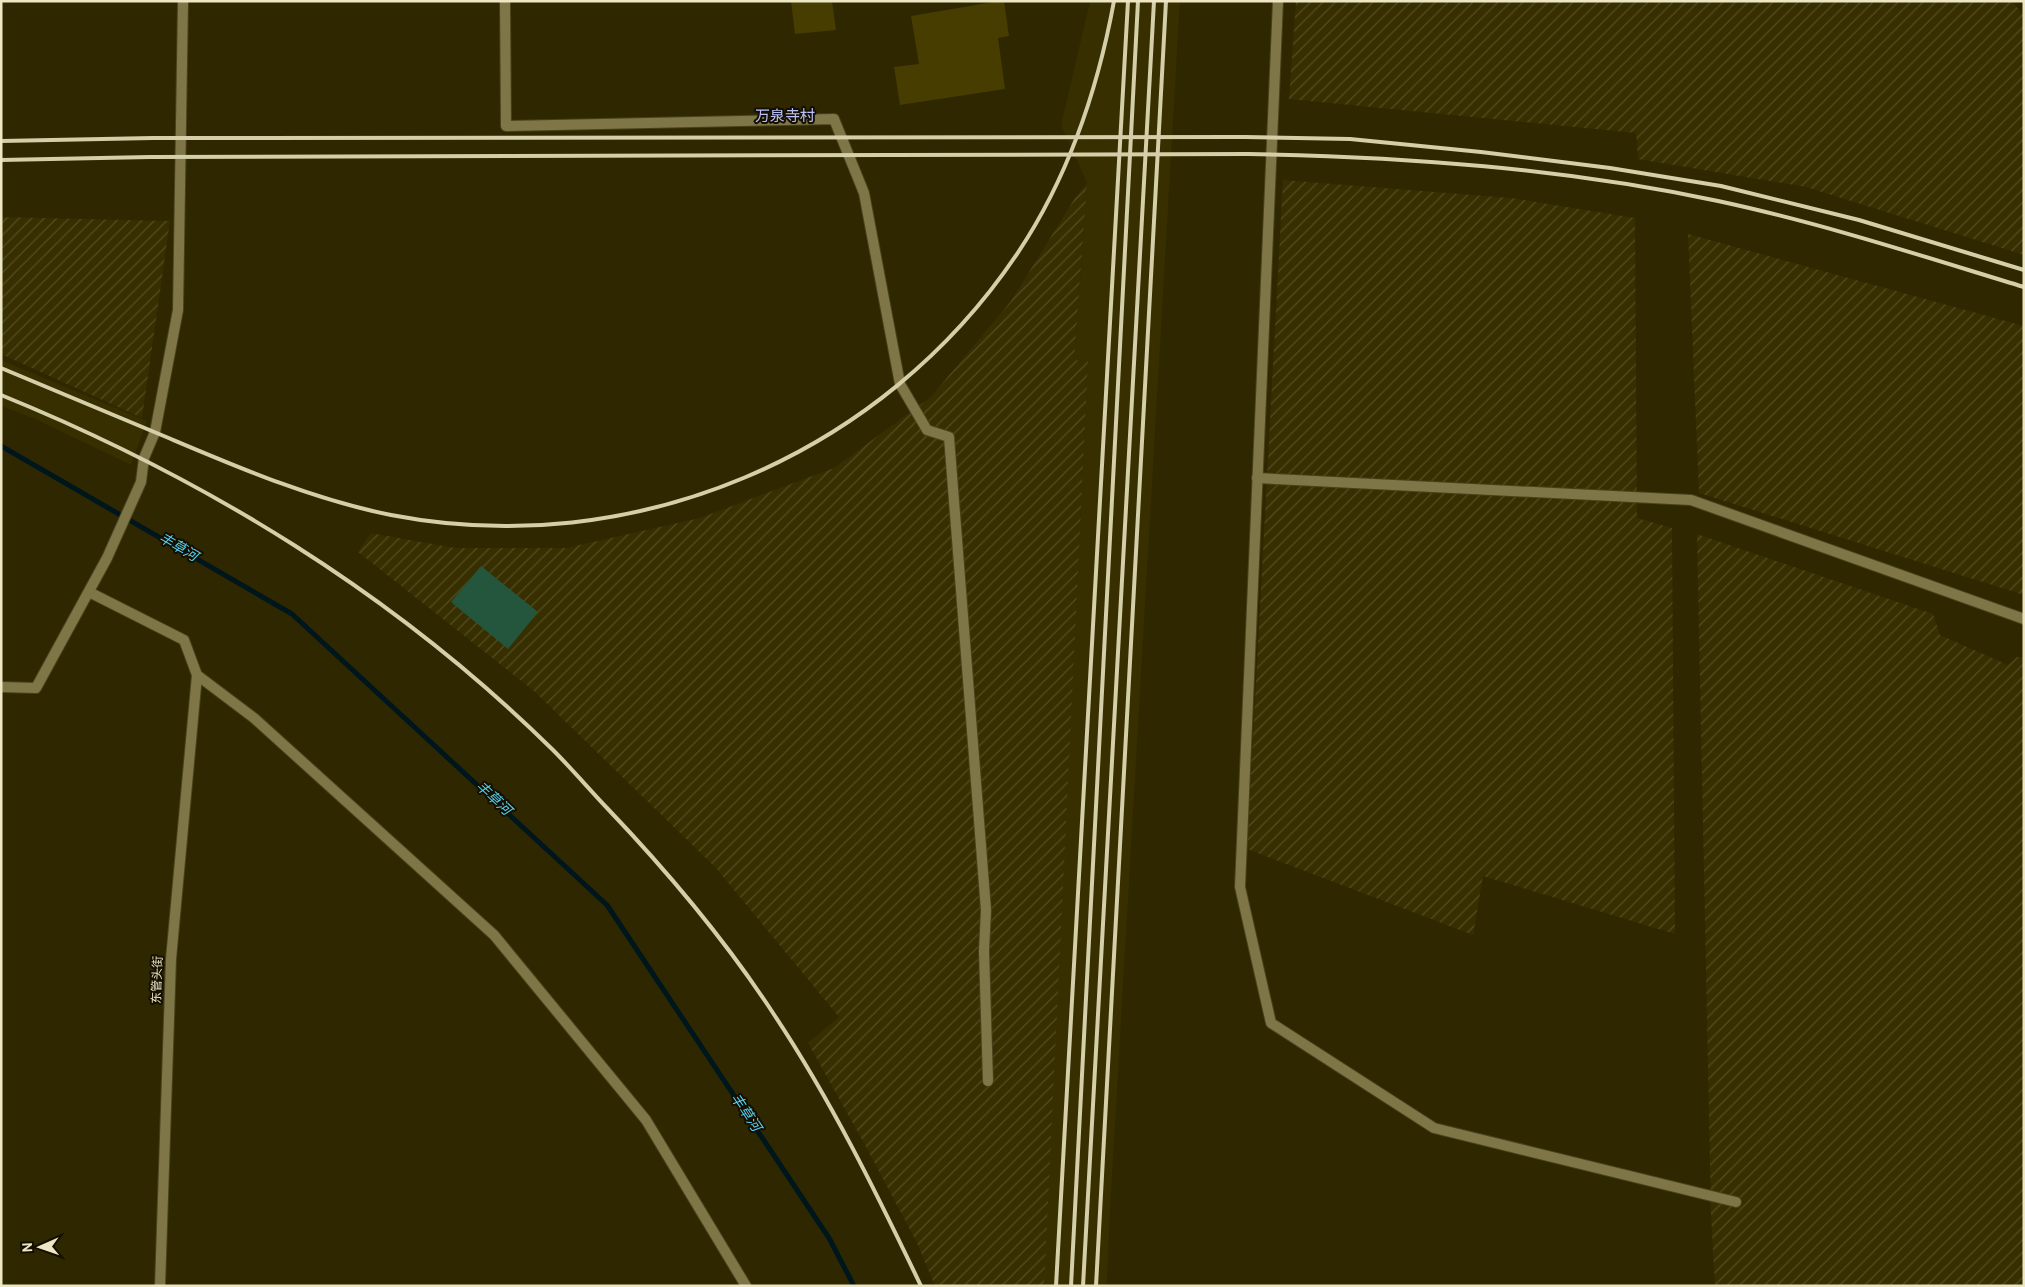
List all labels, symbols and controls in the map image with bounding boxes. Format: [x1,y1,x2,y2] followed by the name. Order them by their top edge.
[755,107,815,127] district label: 万泉寺村
[156,530,203,567] water label: 丰草河
[472,778,516,822] water label: 丰草河
[149,956,167,1004] street label: 东管头街
[726,1091,765,1138] water label: 丰草河
[15,1222,65,1272] north arrow
[20,1242,37,1253] text: N

